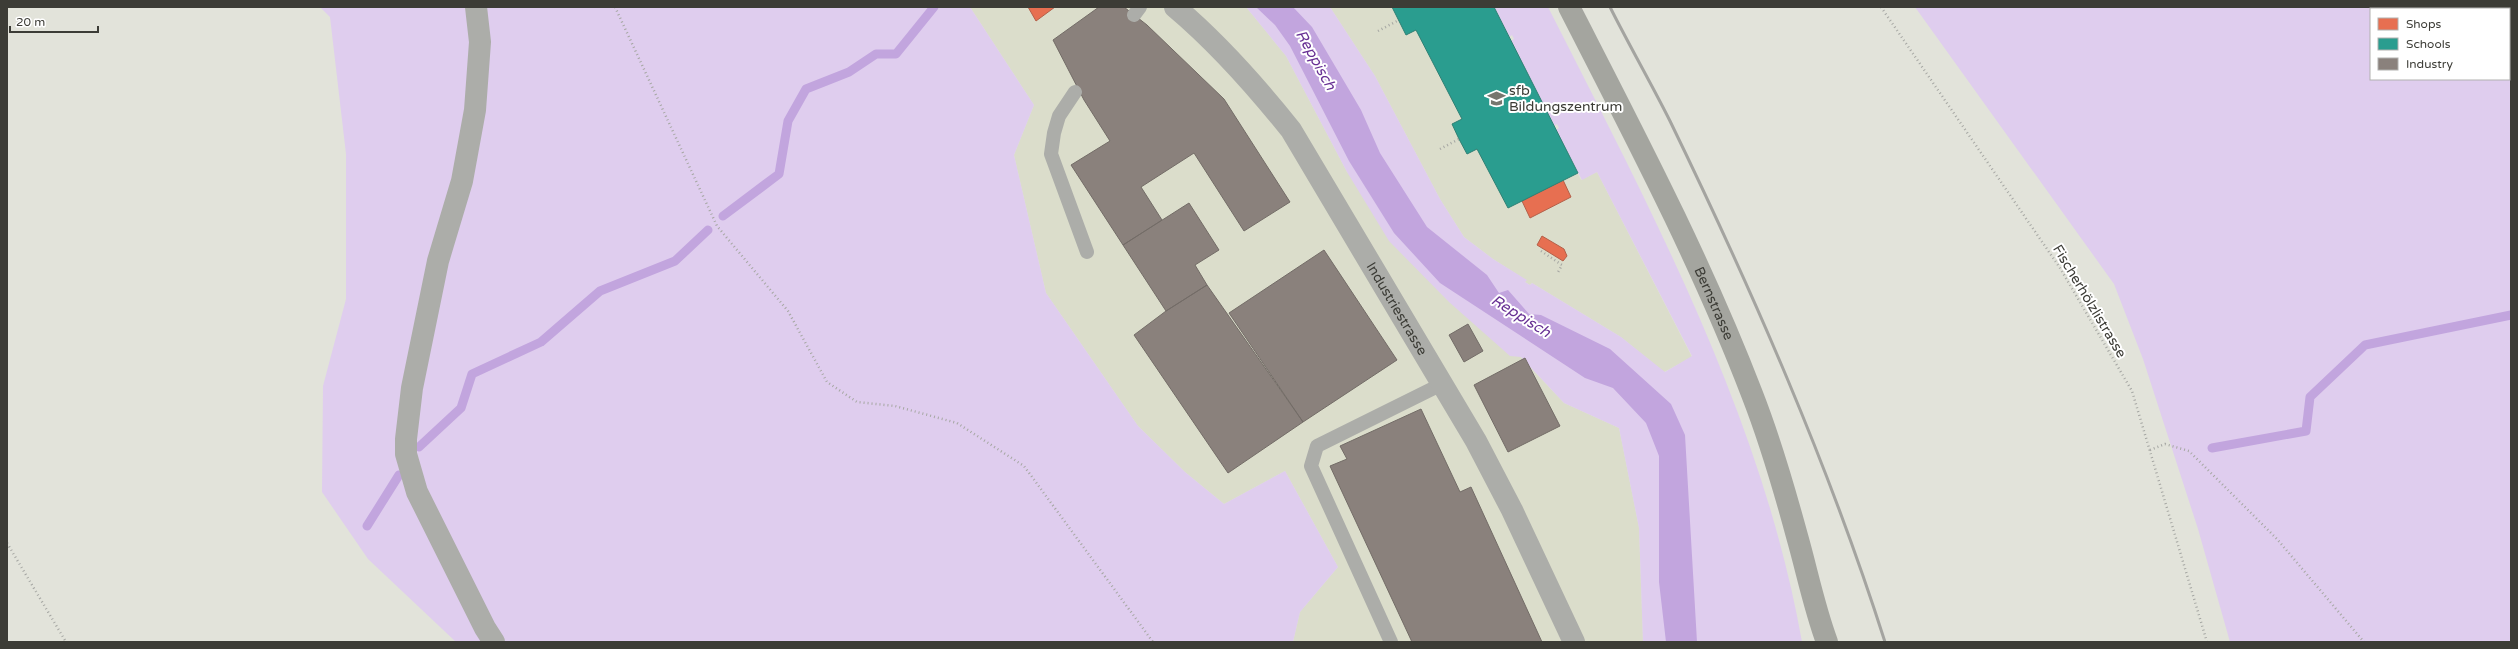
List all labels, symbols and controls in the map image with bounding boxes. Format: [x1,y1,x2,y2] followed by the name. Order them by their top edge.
[10,8,98,34] scale bar
[2370,8,2510,80] legend
[16,15,45,29] text: 20 m
[2406,17,2441,31] text: Shops
[1292,27,1340,94] water label: Reppisch
[2406,37,2451,51] text: Schools
[2406,57,2453,71] text: Industry
[1509,82,1622,115] place label: sfb Bildungszentrum
[1486,88,1506,108] school or university icon: sfb Bildungszentrum
[2049,242,2130,361] street label: Fischerhölzlistrasse
[1363,259,1431,358] street label: Industriestrasse
[1690,264,1737,343] street label: Bernstrasse
[1488,291,1555,342] water label: Reppisch

